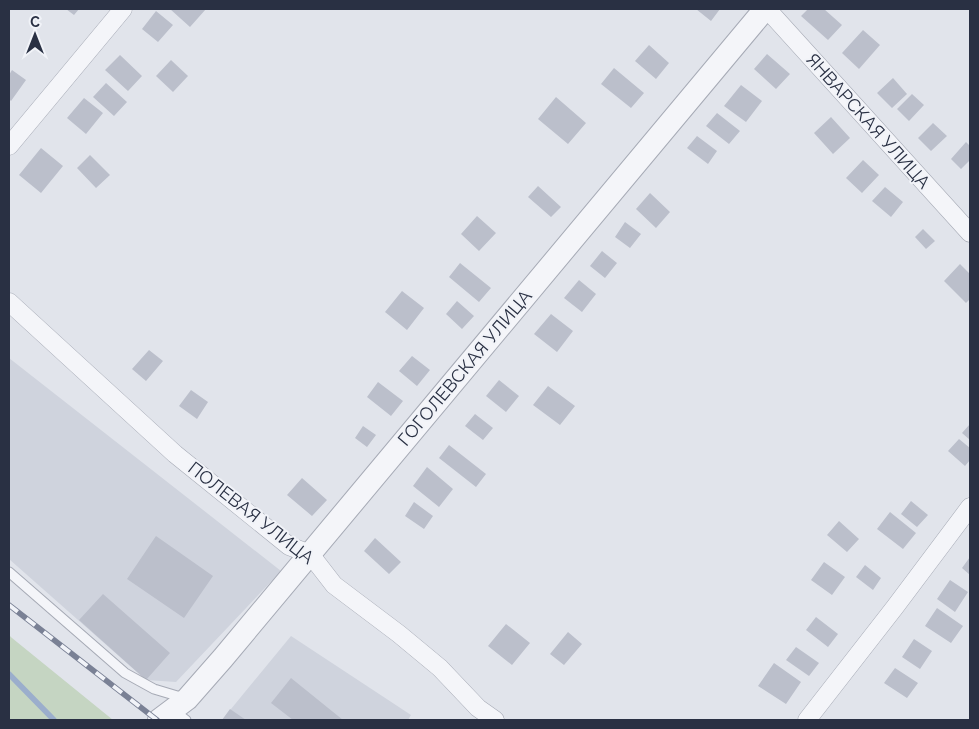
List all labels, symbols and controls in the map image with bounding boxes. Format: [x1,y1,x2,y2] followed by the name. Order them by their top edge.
[10,10,60,60] north arrow
[30,14,40,30] text: С
[802,49,935,193] street label: ЯНВАРСКАЯ УЛИЦА
[393,286,536,450] street label: ГОГОЛЕВСКАЯ УЛИЦА
[184,457,318,568] street label: ПОЛЕВАЯ УЛИЦА

